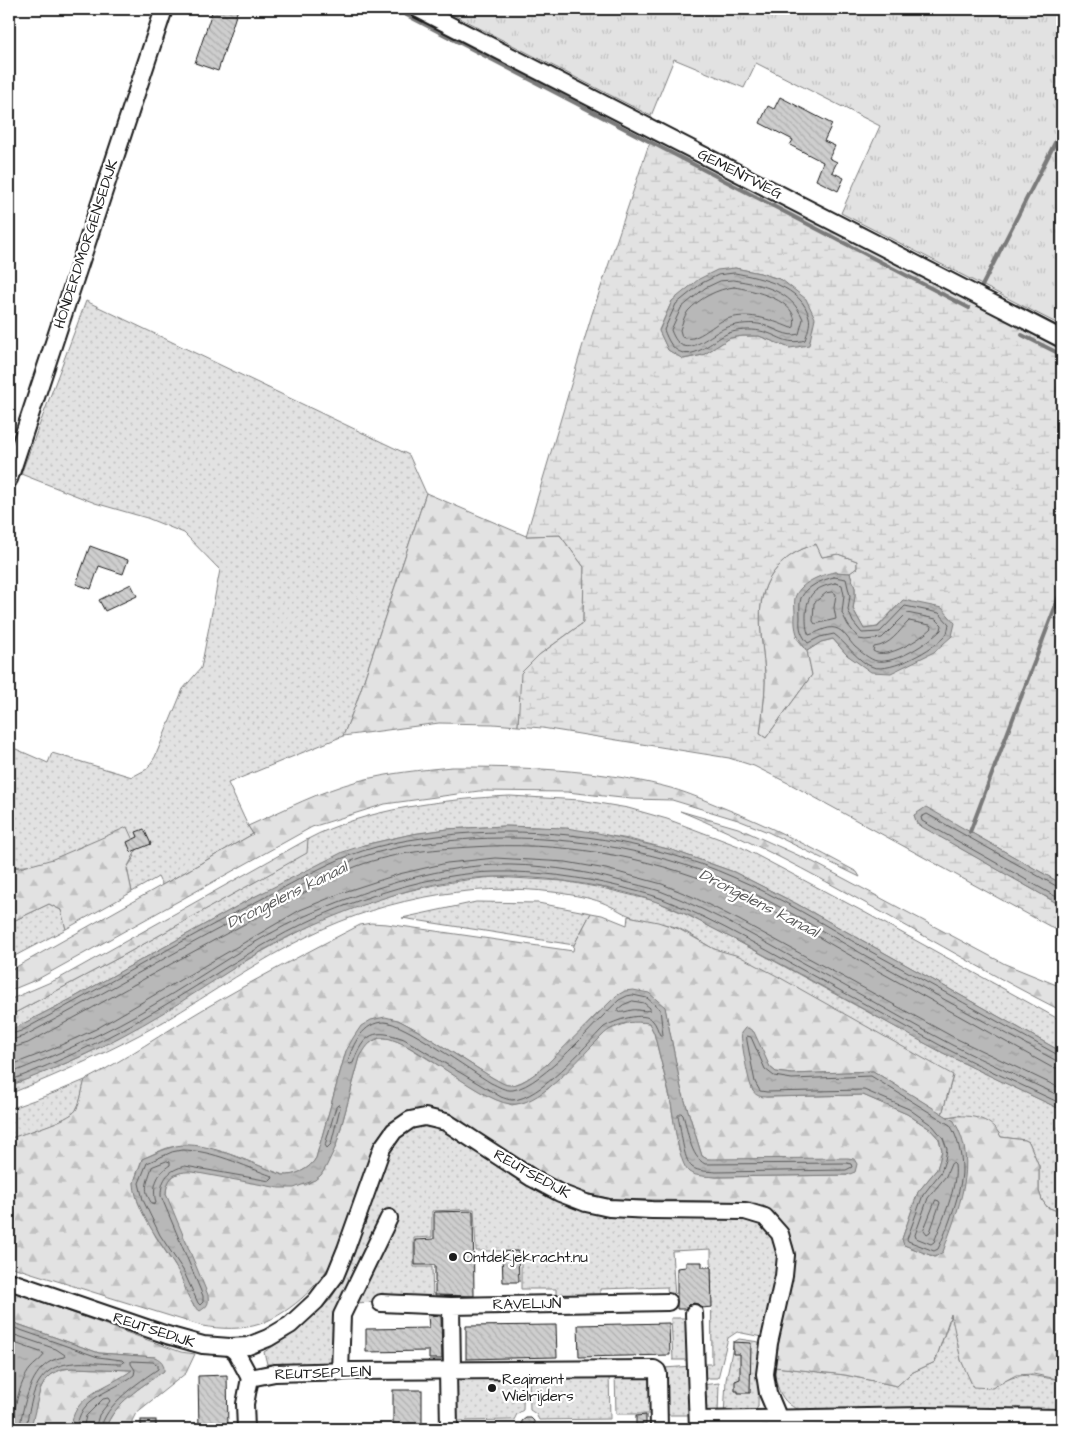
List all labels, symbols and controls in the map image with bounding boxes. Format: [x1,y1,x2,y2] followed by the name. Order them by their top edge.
[694,144,787,205] street label: GEMENTWEG
[49,157,123,331] street label: HONDERDMORGENSEDIJK
[223,855,354,935] water label: Drongelens kanaal
[695,863,825,945] water label: Drongelens kanaal
[490,1144,574,1204] street label: REUTSEDIJK
[463,1247,588,1268] place label: Ontdekjekracht.nu
[447,1251,459,1263] marker: Ontdekjekracht.nu
[493,1293,561,1315] street label: RAVELIJN
[110,1307,198,1353] street label: REUTSEDIJK
[274,1361,372,1385] street label: REUTSEPLEIN
[502,1369,574,1407] place label: Regiment Wielrijders
[486,1382,498,1394] marker: Regiment Wielrijders

